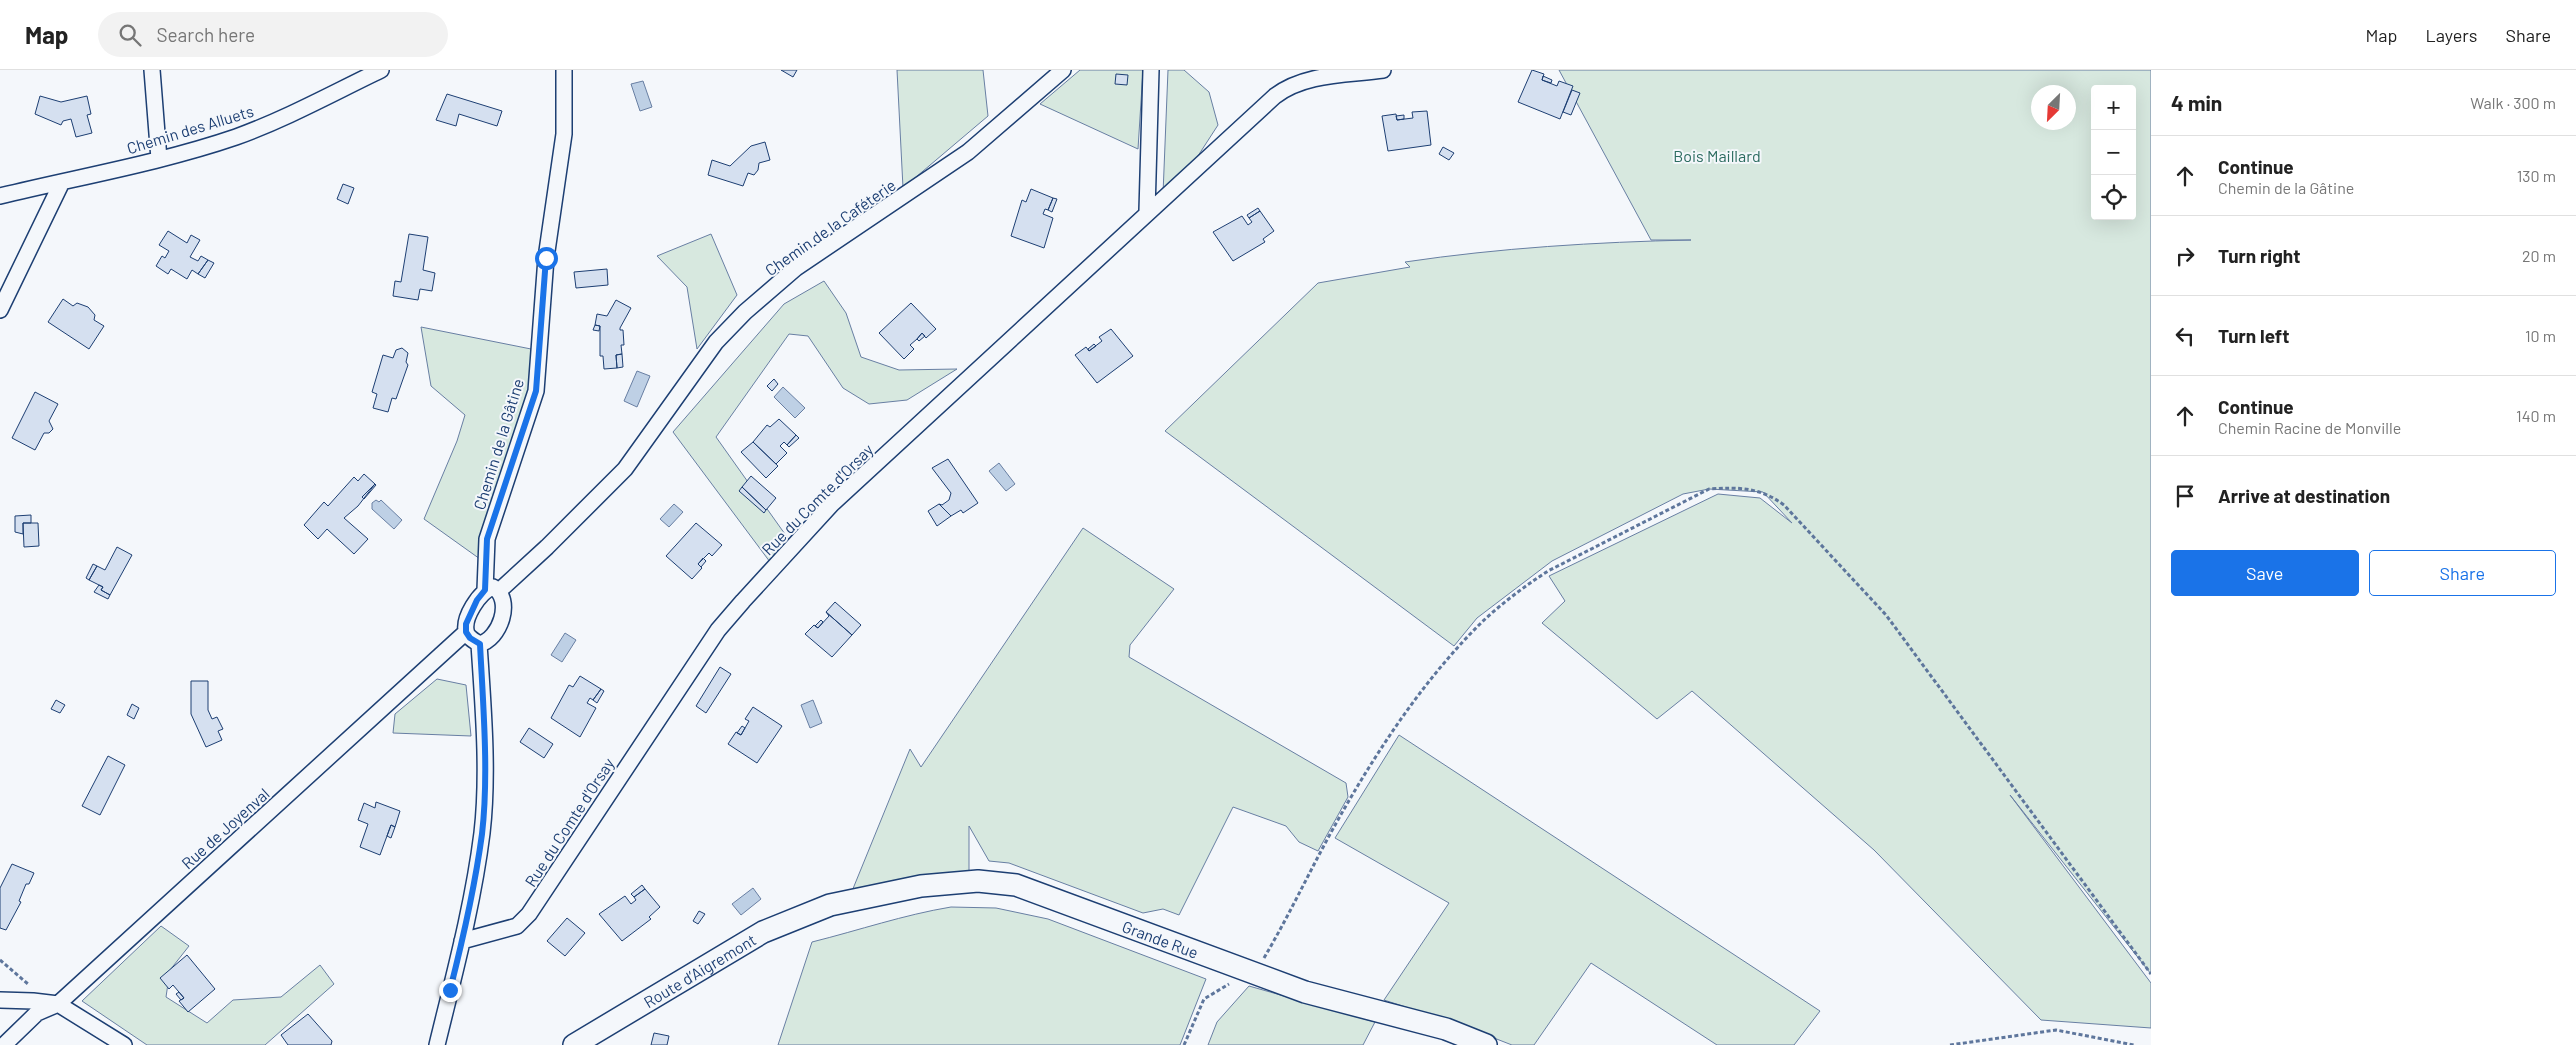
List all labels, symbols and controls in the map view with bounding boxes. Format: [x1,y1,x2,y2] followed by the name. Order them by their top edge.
[98,12,448,57] search box
[25,20,68,49] text: Map
[116,21,144,49] icon: search
[156,23,255,46] text: Search here
[2365,24,2397,46] text: Map
[2425,24,2478,46] text: Layers
[2506,24,2551,46] text: Share
[2031,85,2076,130] north arrow
[2091,85,2136,220] map controls
[2091,85,2136,130] button: +
[2171,90,2222,115] text: 4 min
[2470,93,2556,112] text: Walk · 300 m
[124,101,256,157] street label: Chemin des Alluets
[2091,130,2136,175] button: −
[1673,146,1761,165] park label: Bois Maillard
[2218,155,2294,178] text: Continue
[2171,162,2199,190] icon: ahead
[2517,166,2556,185] text: 130 m
[761,175,899,279] street label: Chemin de la Caféterie
[2091,175,2136,220] button: locate
[2218,178,2354,197] text: Chemin de la Gâtine
[2171,242,2199,270] icon: right
[2218,244,2300,267] text: Turn right
[2522,246,2556,265] text: 20 m
[535,247,558,270] route start
[2171,322,2199,350] icon: left
[2218,324,2289,347] text: Turn left
[2525,326,2556,345] text: 10 m
[469,376,527,512] street label: Chemin de la Gâtine
[2218,395,2294,418] text: Continue
[2171,402,2199,430] icon: ahead
[2516,406,2556,425] text: 140 m
[2218,418,2401,437] text: Chemin Racine de Monville
[757,439,877,559] street label: Rue du Comte d'Orsay
[2171,482,2199,510] icon: arrive
[2218,484,2390,507] text: Arrive at destination
[2171,550,2359,596] button: Save
[2369,550,2556,596] button: Share
[520,754,618,890] street label: Rue du Comte d'Orsay
[177,784,273,872] street label: Rue de Joyenval
[1120,916,1201,961] street label: Grande Rue
[640,929,759,1011] street label: Route d’Aigremont
[439,979,462,1002] route end

